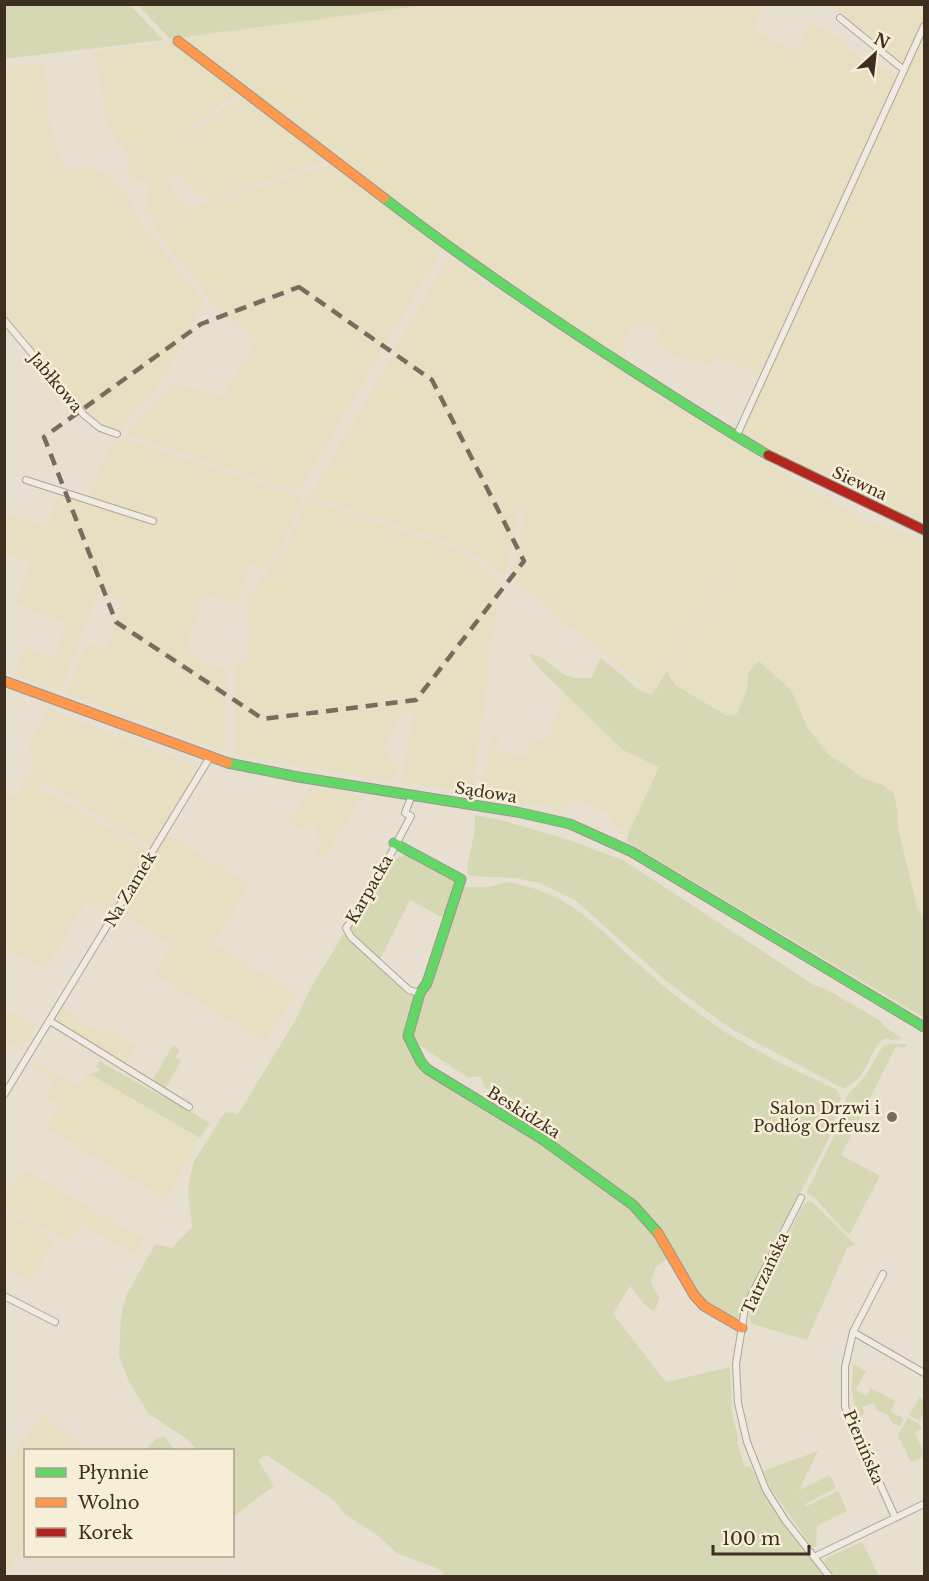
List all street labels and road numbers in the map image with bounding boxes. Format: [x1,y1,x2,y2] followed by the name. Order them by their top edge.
[24,346,87,416] street label: Jabłkowa
[829,462,891,504] street label: Siewna
[454,777,519,807] street label: Sądowa
[100,848,160,930] street label: Na Zamek
[341,851,397,927] street label: Karpacka
[484,1082,564,1142] street label: Beskidzka
[737,1229,793,1317] street label: Tatrzańska
[839,1407,889,1487] street label: Pienińska

